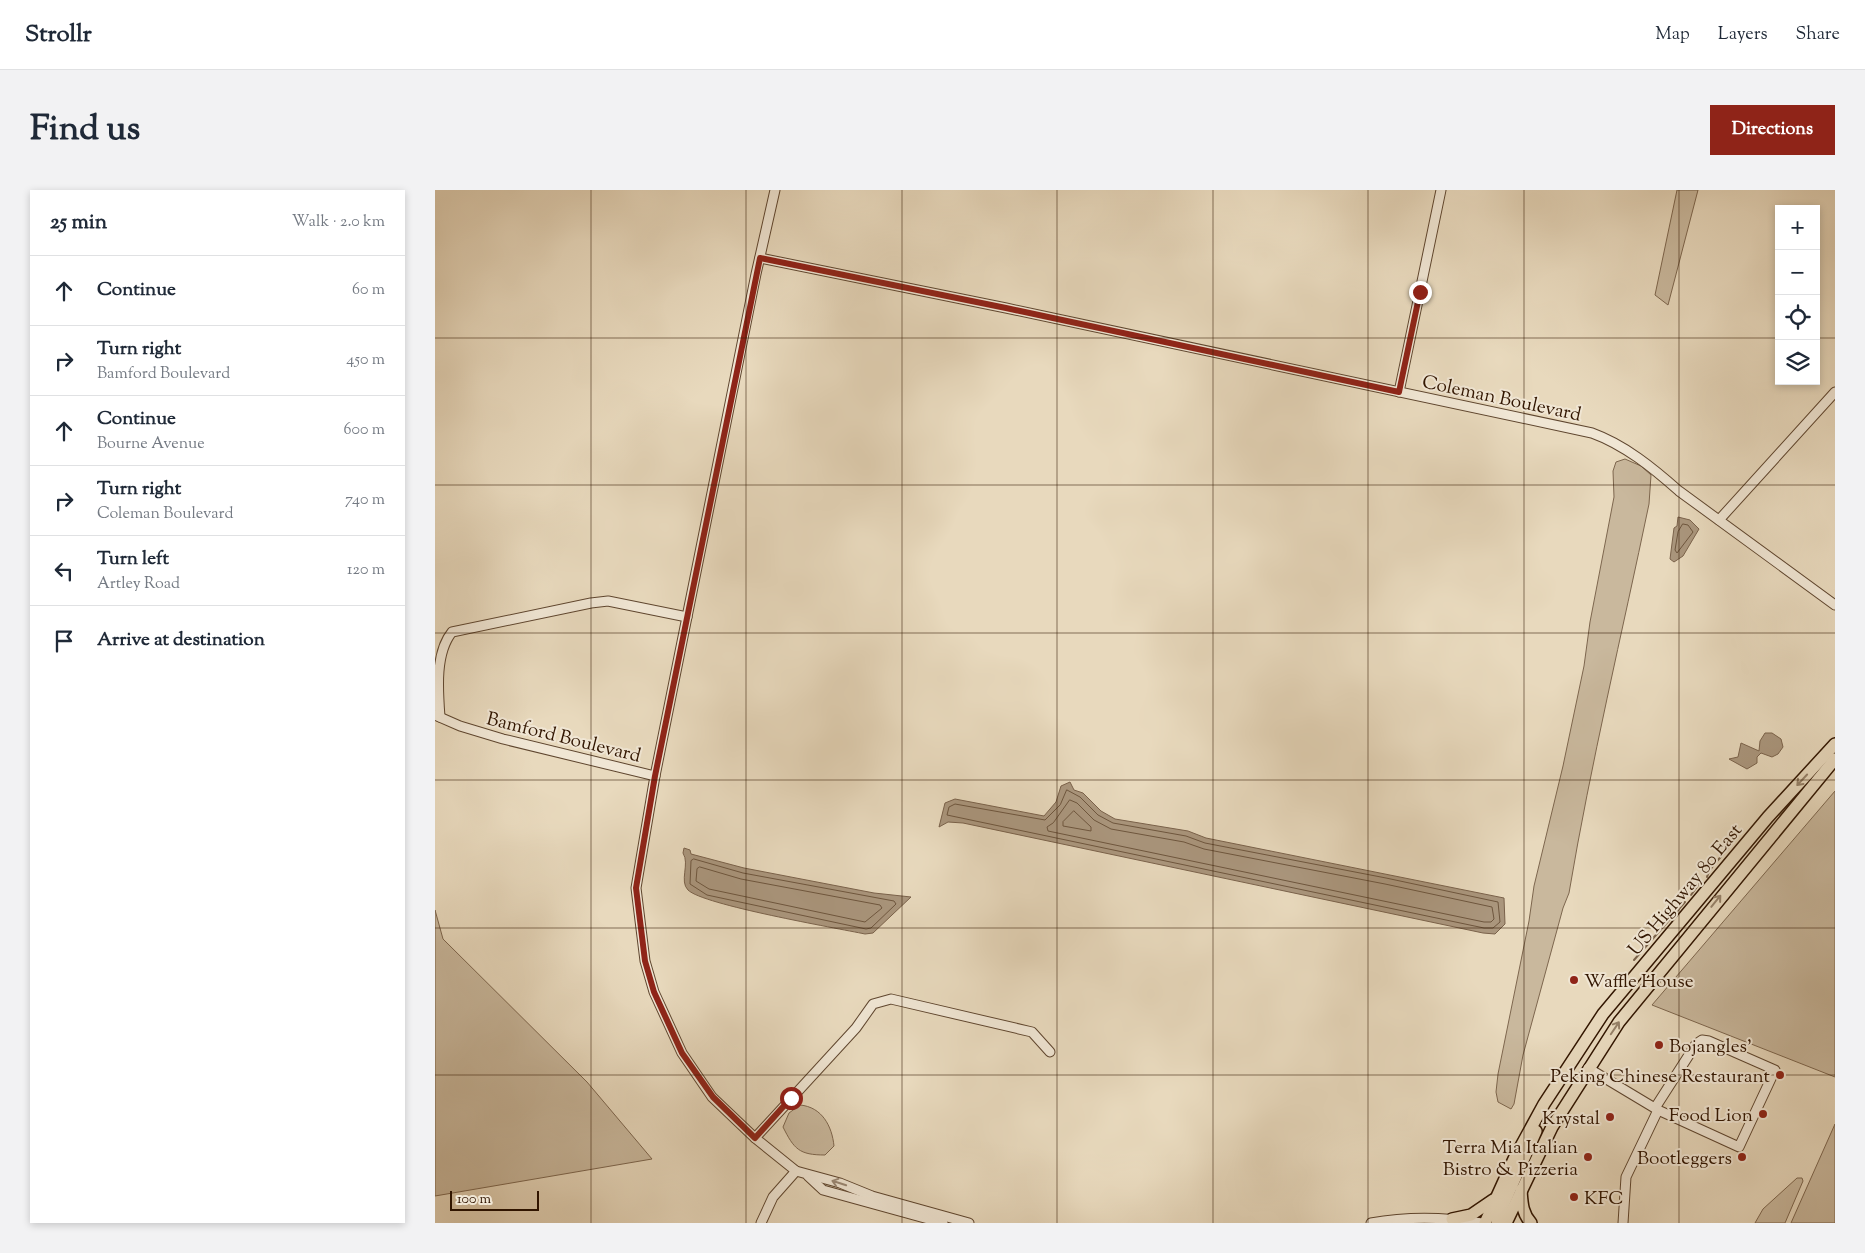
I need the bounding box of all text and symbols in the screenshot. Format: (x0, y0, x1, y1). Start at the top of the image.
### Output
text: Strollr (25, 18, 92, 52)
text: Map (1655, 22, 1690, 48)
text: Layers (1718, 22, 1768, 48)
text: Share (1796, 22, 1840, 48)
text: Find us (30, 105, 140, 156)
button: Directions (1710, 105, 1835, 155)
map controls (1775, 205, 1820, 385)
button: + (1775, 205, 1820, 250)
text: 25 min (50, 208, 107, 238)
text: Walk · 2.0 km (292, 211, 385, 234)
button: − (1775, 250, 1820, 295)
icon: ahead (50, 277, 78, 305)
text: Continue (97, 277, 176, 304)
text: 60 m (352, 279, 385, 302)
route end (1409, 281, 1432, 304)
button: locate (1775, 295, 1820, 340)
text: Turn right (97, 336, 181, 363)
button: layers (1775, 340, 1820, 385)
icon: right (50, 347, 78, 375)
text: 450 m (346, 349, 385, 372)
text: Bamford Boulevard (97, 363, 230, 386)
street label: Coleman Boulevard (1419, 369, 1584, 430)
text: Continue (97, 406, 176, 433)
icon: ahead (50, 417, 78, 445)
text: 600 m (343, 419, 385, 442)
text: Bourne Avenue (97, 433, 205, 456)
text: Turn right (97, 476, 181, 503)
icon: right (50, 487, 78, 515)
text: 740 m (345, 489, 385, 512)
text: Coleman Boulevard (97, 503, 233, 526)
text: Turn left (97, 546, 169, 573)
icon: left (50, 557, 78, 585)
text: 120 m (347, 559, 385, 582)
text: Artley Road (97, 573, 180, 596)
icon: arrive (50, 627, 78, 655)
text: Arrive at destination (97, 627, 265, 654)
street label: Bamford Boulevard (483, 706, 644, 771)
one-way arrow (1796, 773, 1808, 786)
street label: US Highway 80 East (1622, 818, 1750, 963)
one-way arrow (1711, 895, 1722, 908)
place label: Waffle House (1584, 969, 1694, 996)
marker: Waffle House (1568, 974, 1580, 986)
one-way arrow (1610, 1021, 1620, 1035)
place label: Bojangles' (1669, 1034, 1752, 1061)
marker: Bojangles' (1653, 1039, 1665, 1051)
place label: Peking Chinese Restaurant (1550, 1064, 1770, 1091)
marker: Peking Chinese Restaurant (1774, 1069, 1786, 1081)
route start (780, 1087, 803, 1110)
place label: Food Lion (1669, 1103, 1753, 1130)
place label: Krystal (1542, 1106, 1600, 1133)
marker: Food Lion (1757, 1108, 1769, 1120)
marker: Krystal (1604, 1111, 1616, 1123)
place label: Terra Mia Italian Bistro & Pizzeria (1443, 1135, 1578, 1184)
place label: Bootleggers (1637, 1146, 1732, 1173)
marker: Terra Mia Italian Bistro & Pizzeria (1582, 1151, 1594, 1163)
marker: Bootleggers (1736, 1151, 1748, 1163)
one-way arrow (831, 1178, 847, 1187)
place label: KFC (1584, 1186, 1624, 1213)
scale bar (450, 1188, 539, 1211)
text: 100 m (457, 1190, 491, 1210)
marker: KFC (1568, 1191, 1580, 1203)

